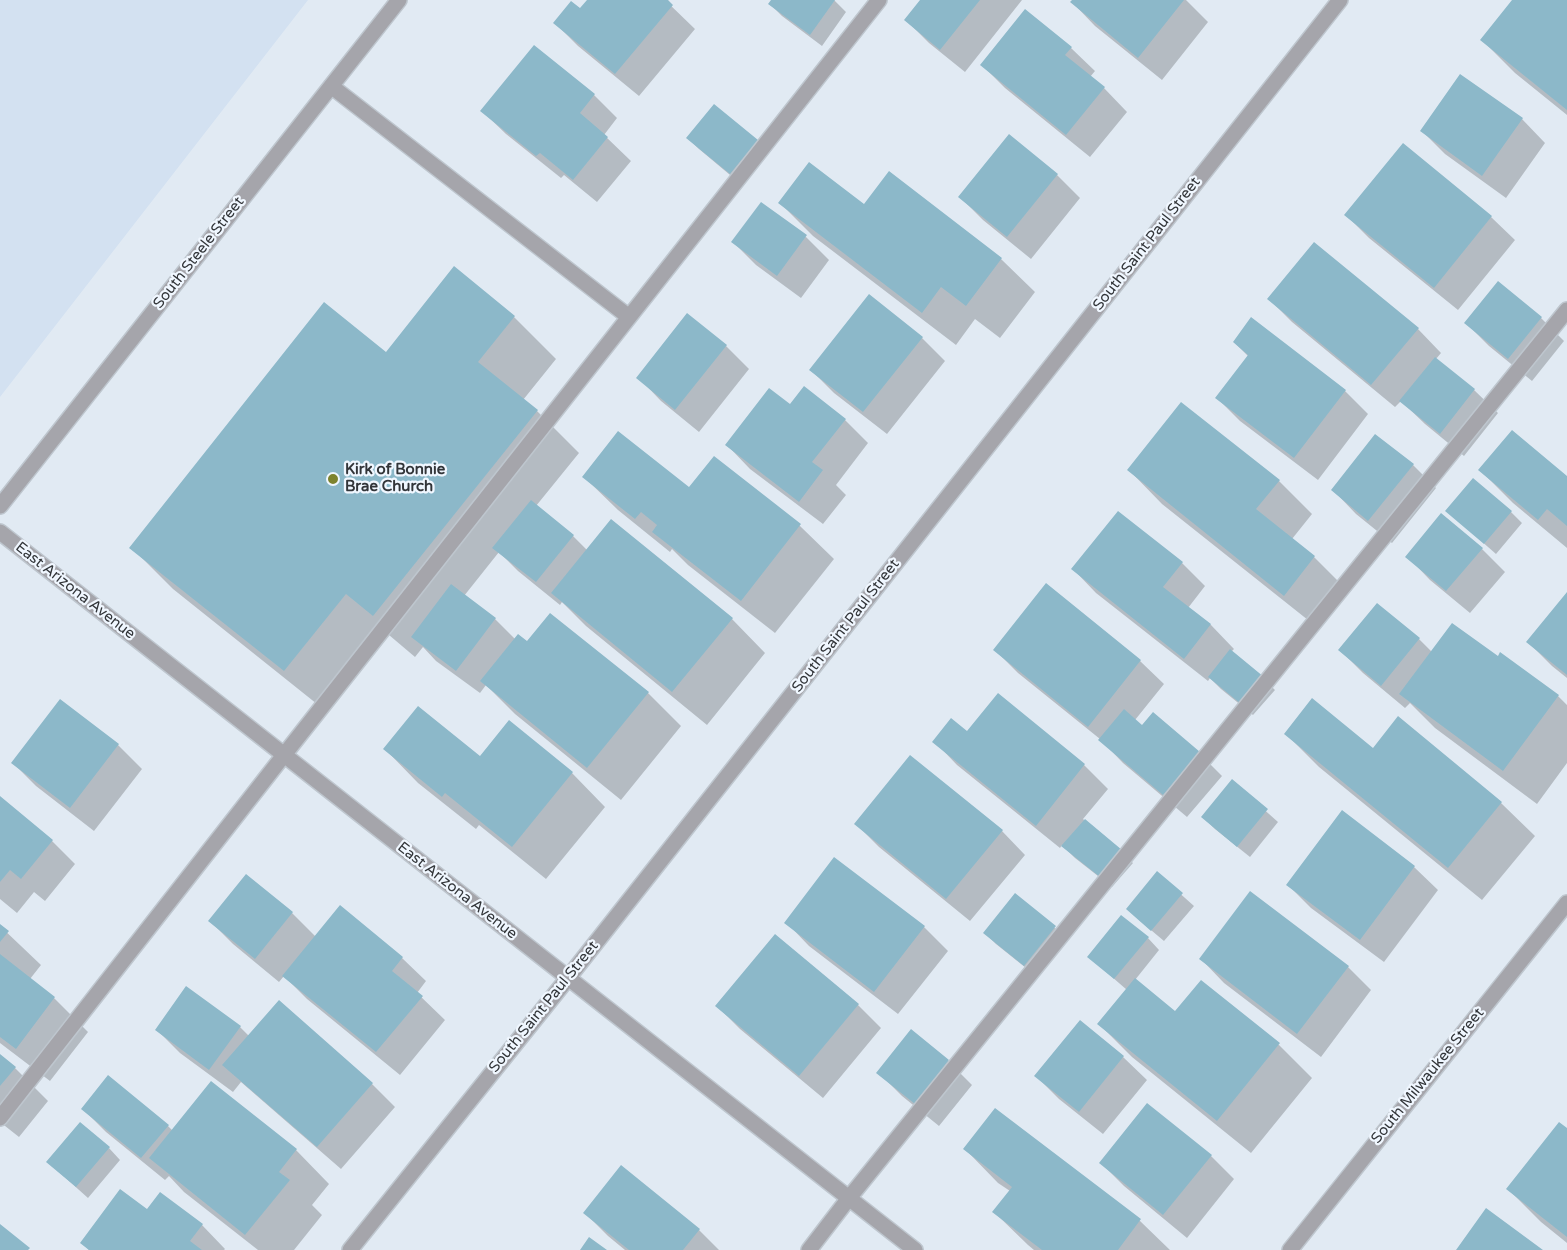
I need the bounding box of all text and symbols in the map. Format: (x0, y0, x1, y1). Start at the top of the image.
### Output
street label: South Saint Paul Street (1089, 174, 1205, 314)
street label: South Steele Street (150, 194, 248, 312)
place label: Kirk of Bonnie Brae Church (345, 461, 445, 496)
marker: Kirk of Bonnie Brae Church (326, 472, 340, 486)
street label: East Arizona Avenue (12, 539, 138, 643)
street label: South Saint Paul Street (788, 556, 904, 696)
street label: East Arizona Avenue (394, 839, 520, 943)
street label: South Saint Paul Street (485, 938, 603, 1076)
street label: South Milwaukee Street (1368, 1005, 1488, 1147)

